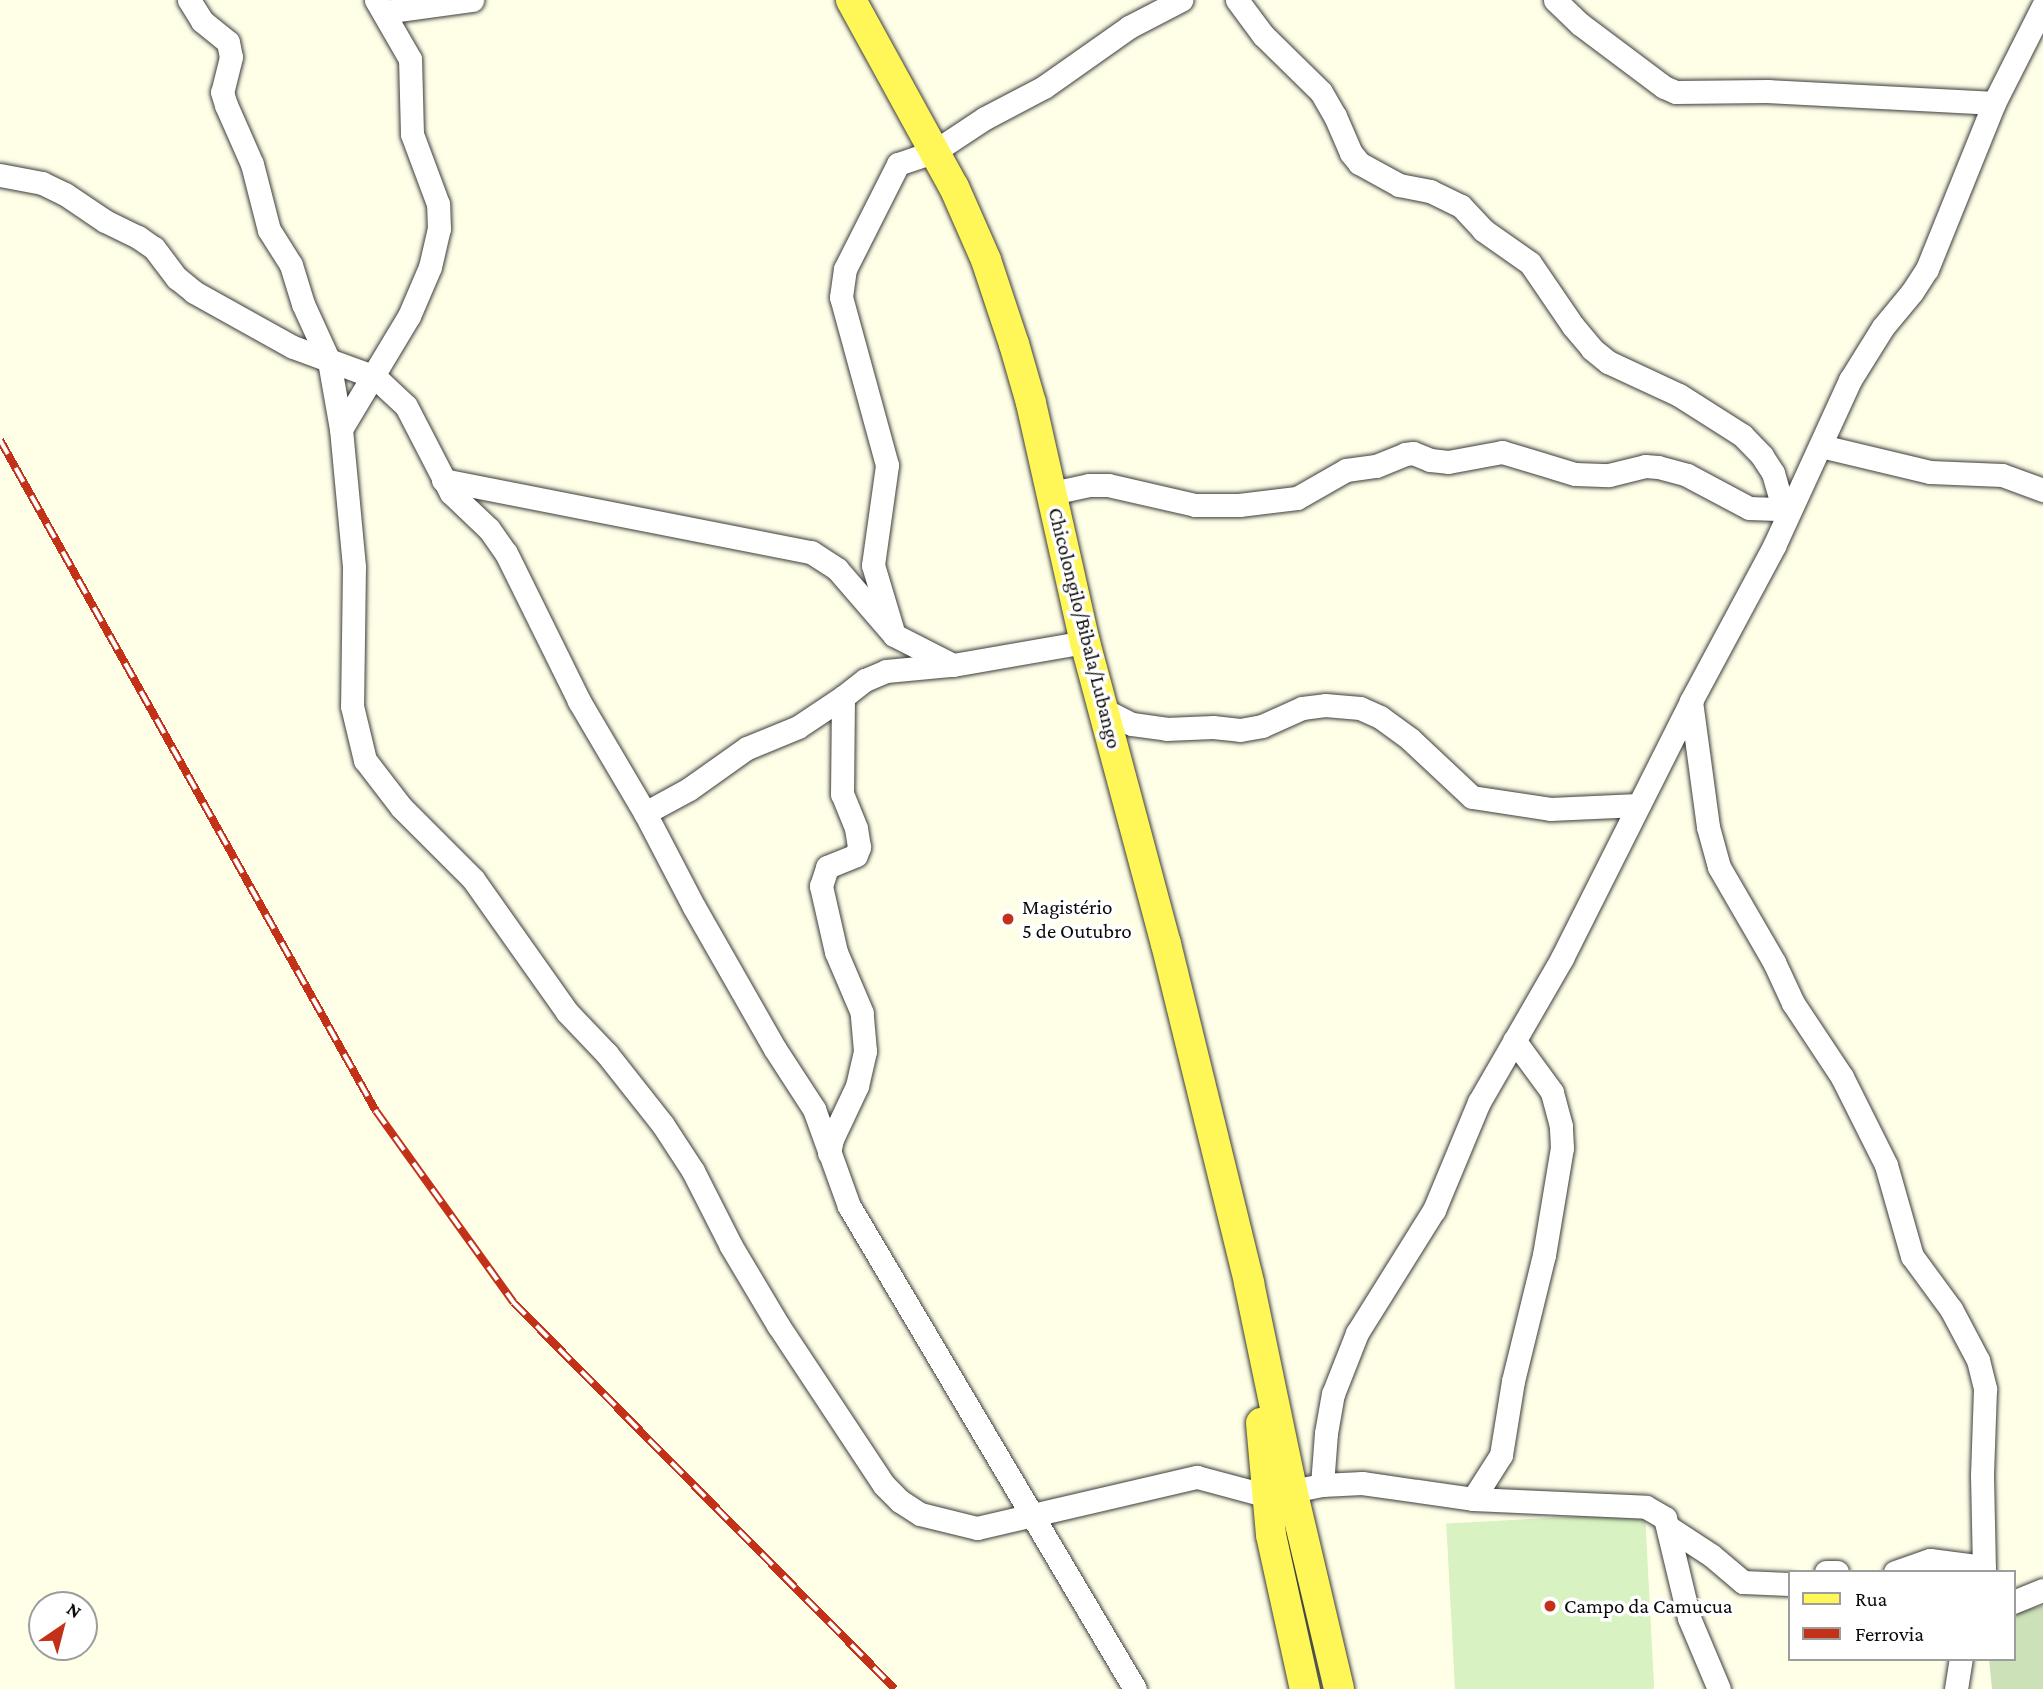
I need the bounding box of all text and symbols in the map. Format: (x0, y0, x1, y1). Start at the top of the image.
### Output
street label: Chicolongilo/Bibala/Lubango (1043, 505, 1127, 751)
place label: Magistério 5 de Outubro (1022, 894, 1132, 944)
marker: Magistério 5 de Outubro (1000, 911, 1016, 927)
legend (1787, 1570, 2015, 1661)
text: Rua (1855, 1587, 1887, 1611)
north arrow (28, 1591, 98, 1661)
place label: Campo da Camucua (1564, 1593, 1733, 1619)
text: N (63, 1598, 86, 1622)
marker: Campo da Camucua (1542, 1598, 1558, 1614)
text: Ferrovia (1855, 1622, 1924, 1646)

